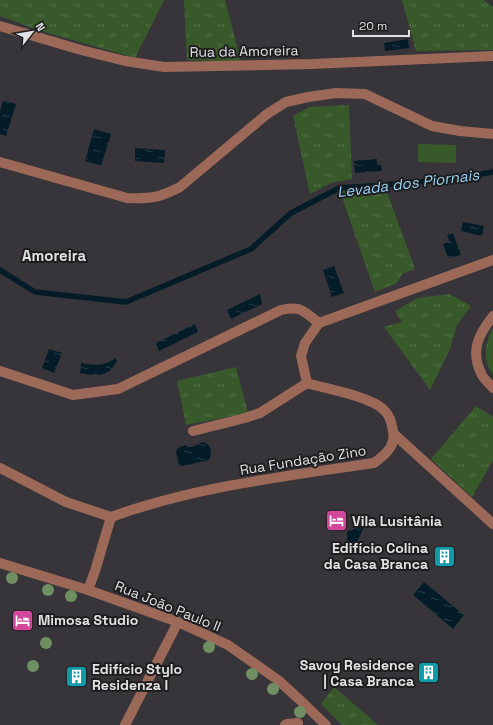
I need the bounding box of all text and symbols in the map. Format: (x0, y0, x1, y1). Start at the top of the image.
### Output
north arrow (12, 12, 52, 52)
scale bar (353, 12, 409, 38)
text: 20 m (359, 18, 387, 34)
text: N (33, 20, 48, 34)
street label: Rua da Amoreira (189, 41, 299, 61)
water label: Levada dos Piornais (336, 165, 481, 201)
district label: Amoreira (22, 246, 86, 265)
street label: Rua Fundação Zino (238, 441, 368, 479)
hotel icon: Vila Lusitânia (324, 508, 350, 534)
place label: Vila Lusitânia (352, 512, 442, 530)
place label: Edifício Colina da Casa Branca (324, 539, 428, 573)
building icon: Edifício Colina da Casa Branca (431, 543, 457, 569)
street label: Rua João Paulo II (112, 576, 224, 636)
hotel icon: Mimosa Studio (10, 607, 36, 633)
place label: Mimosa Studio (38, 611, 138, 629)
place label: Savoy Residence | Casa Branca (300, 656, 414, 690)
place label: Edifício Stylo Residenza I (92, 660, 182, 694)
building icon: Savoy Residence | Casa Branca (416, 660, 442, 686)
building icon: Edifício Stylo Residenza I (63, 664, 89, 690)

